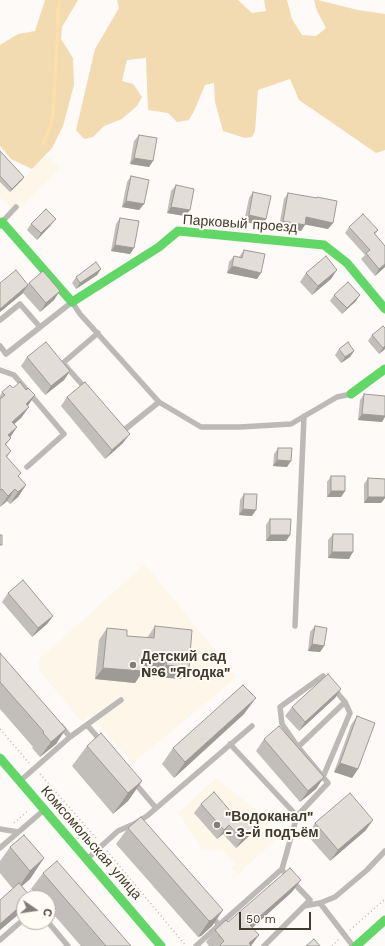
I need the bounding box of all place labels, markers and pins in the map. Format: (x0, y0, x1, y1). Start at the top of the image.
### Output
place label: Детский сад №6 "Ягодка" (141, 649, 230, 682)
marker: Детский сад №6 "Ягодка" (128, 660, 138, 670)
place label: "Водоканал" - 3-й подъём (225, 809, 319, 842)
marker: "Водоканал" - 3-й подъём (212, 820, 222, 830)

